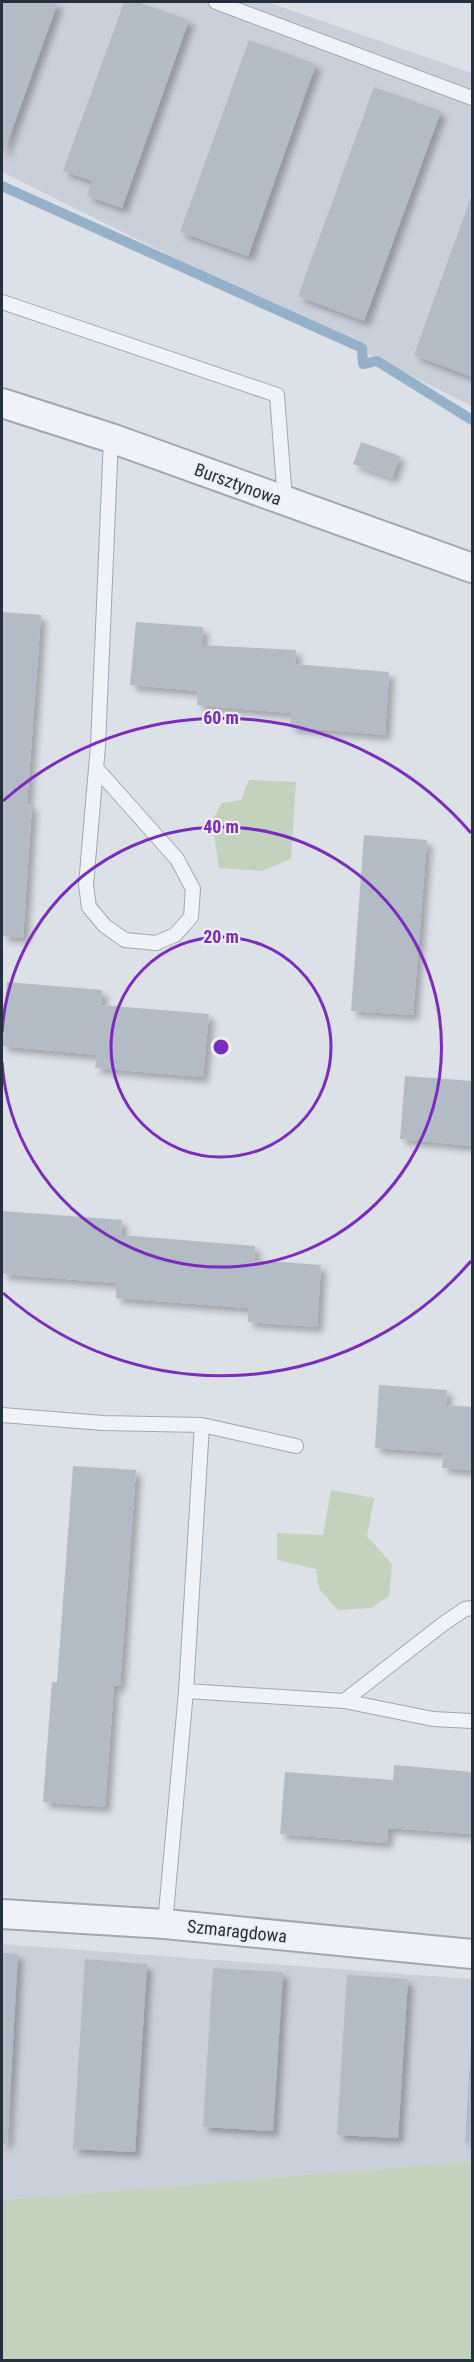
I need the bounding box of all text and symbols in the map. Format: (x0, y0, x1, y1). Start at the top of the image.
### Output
street label: Bursztynowa (192, 459, 284, 509)
text: 60 m (203, 707, 239, 728)
text: 40 m (203, 816, 239, 837)
text: 20 m (203, 926, 239, 947)
centre of rings (211, 1037, 231, 1057)
street label: Szmaragdowa (186, 1915, 288, 1947)

